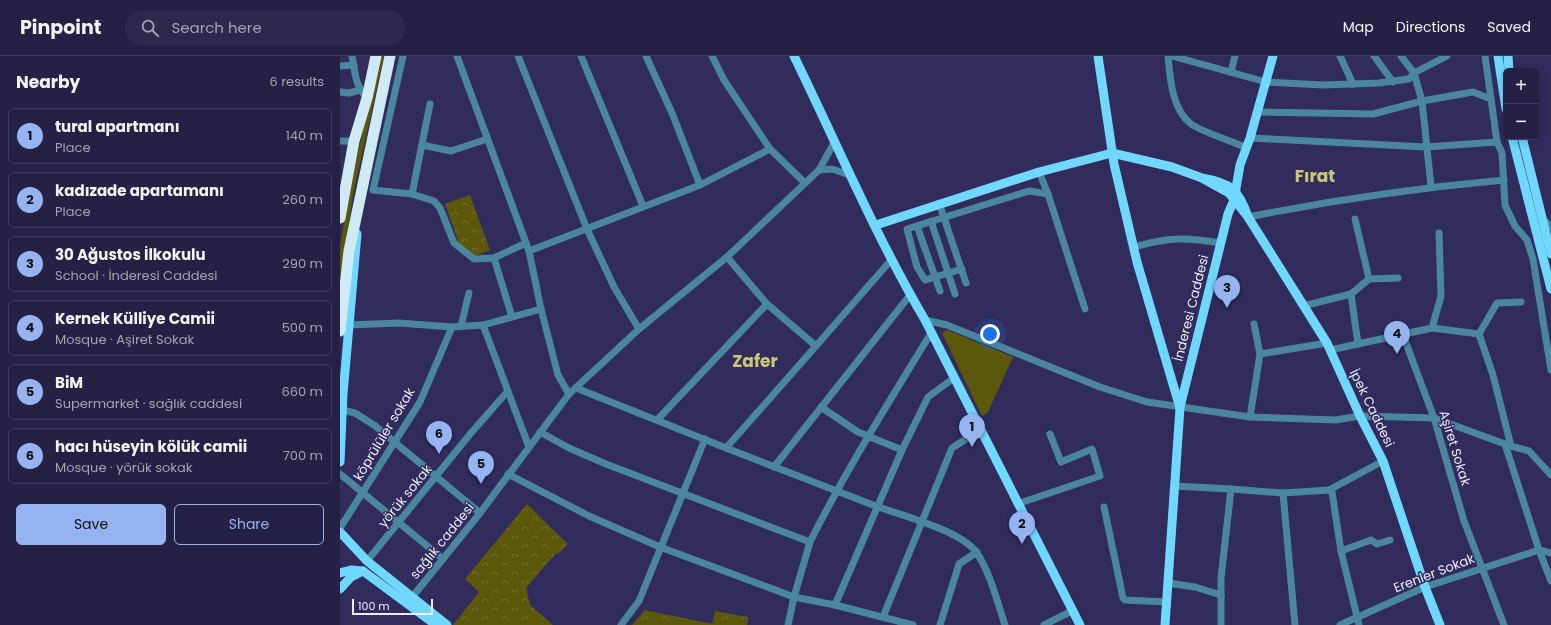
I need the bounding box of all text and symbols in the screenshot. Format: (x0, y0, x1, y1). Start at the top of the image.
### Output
search box (125, 10, 405, 46)
text: Pinpoint (20, 14, 101, 41)
icon: search (139, 17, 161, 39)
text: Search here (171, 17, 262, 38)
text: Map (1343, 17, 1374, 37)
text: Directions (1396, 17, 1465, 37)
text: Saved (1487, 17, 1531, 37)
map controls (1503, 68, 1539, 140)
button: + (1503, 68, 1539, 104)
text: Nearby (16, 70, 80, 94)
text: 6 results (270, 72, 324, 91)
button: − (1503, 104, 1539, 140)
text: tural apartmanı (55, 116, 179, 137)
text: 1 (28, 126, 32, 145)
text: 140 m (286, 126, 323, 145)
text: Place (55, 138, 90, 157)
district label: Fırat (1295, 164, 1335, 188)
text: kadızade apartamanı (55, 180, 224, 201)
text: 2 (26, 190, 34, 209)
text: 260 m (282, 190, 323, 209)
text: Place (55, 202, 90, 221)
text: 30 Ağustos İlkokulu (55, 244, 206, 265)
street label: İnderesi Caddesi (1169, 253, 1213, 363)
text: 3 (26, 254, 34, 273)
text: 290 m (282, 254, 323, 273)
text: School · İnderesi Caddesi (55, 266, 218, 285)
pin: 3 (1214, 275, 1240, 308)
text: Kernek Külliye Camii (55, 308, 215, 329)
text: 4 (26, 318, 34, 337)
text: 500 m (282, 318, 323, 337)
pin: 4 (1384, 321, 1410, 354)
your location (980, 324, 1000, 344)
text: Mosque · Aşiret Sokak (55, 330, 194, 349)
district label: Zafer (732, 349, 778, 373)
street label: İpek Caddesi (1345, 366, 1399, 450)
text: BiM (55, 372, 83, 393)
text: 5 (26, 382, 34, 401)
text: 660 m (281, 382, 323, 401)
street label: köprülüler sokak (349, 384, 419, 484)
text: Supermarket · sağlık caddesi (55, 394, 242, 413)
street label: Aşiret Sokak (1435, 408, 1476, 488)
pin: 1 (959, 414, 985, 447)
pin: 6 (426, 421, 452, 454)
text: hacı hüseyin kölük camii (55, 436, 247, 457)
text: 6 (26, 446, 34, 465)
text: 700 m (283, 446, 323, 465)
pin: 5 (468, 451, 494, 484)
text: Mosque · yörük sokak (55, 458, 192, 477)
street label: yörük sokak (374, 460, 437, 532)
street label: sağlık caddesi (405, 499, 479, 583)
button: Save (16, 504, 166, 545)
button: Share (174, 504, 324, 545)
pin: 2 (1009, 511, 1035, 544)
street label: Erenler Sokak (1391, 549, 1478, 597)
scale bar (352, 597, 433, 616)
text: 100 m (358, 598, 390, 614)

